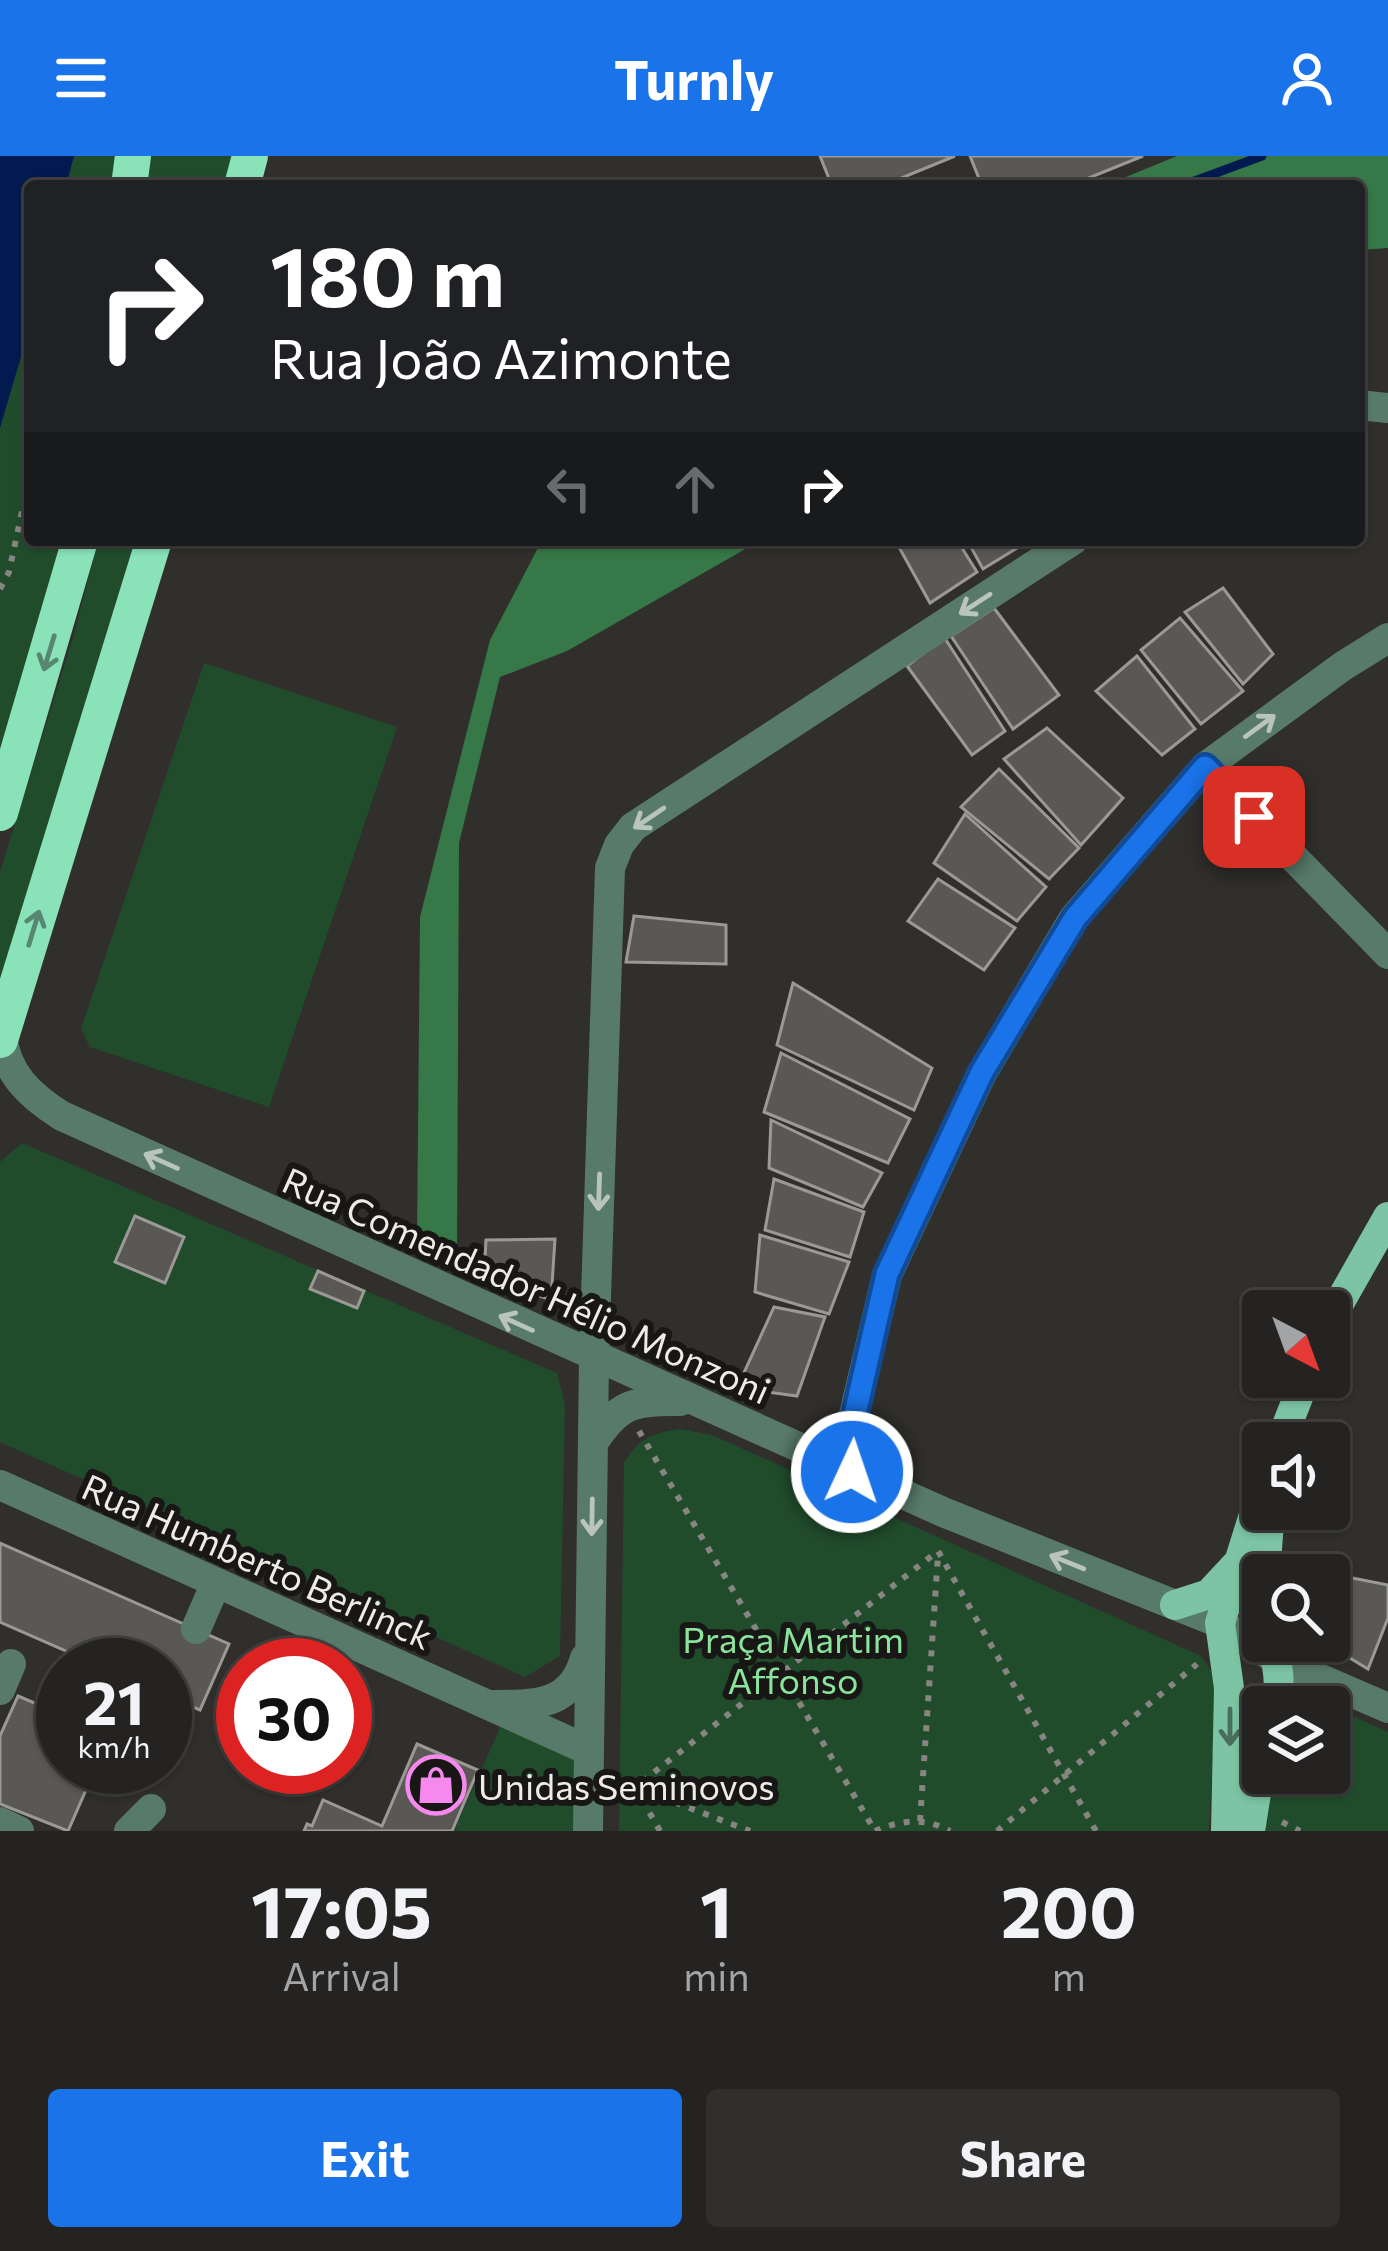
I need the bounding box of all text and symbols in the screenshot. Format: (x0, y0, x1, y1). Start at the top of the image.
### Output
icon: menu (48, 45, 114, 111)
text: Turnly (614, 45, 774, 111)
icon: person (1274, 45, 1340, 111)
text: 180 m (270, 222, 505, 324)
icon: right (72, 228, 228, 384)
text: Rua João Azimonte (270, 324, 732, 390)
icon: left (536, 456, 602, 522)
icon: ahead (662, 456, 728, 522)
icon: right (788, 456, 854, 522)
one-way arrow (959, 592, 993, 617)
one-way arrow (37, 633, 59, 671)
one-way arrow (1243, 714, 1276, 740)
pin (1203, 766, 1305, 868)
icon: arrive (1221, 784, 1287, 850)
one-way arrow (633, 805, 666, 830)
one-way arrow (25, 910, 47, 948)
one-way arrow (144, 1149, 180, 1171)
street label: Rua Comendador Hélio Monzoni (277, 1156, 777, 1412)
one-way arrow (588, 1172, 611, 1211)
north arrow (1242, 1290, 1350, 1398)
map controls (1242, 1290, 1350, 1794)
one-way arrow (499, 1311, 535, 1333)
position arrow (789, 1409, 915, 1535)
button: sound (1242, 1422, 1350, 1530)
street label: Rua Humberto Berlinck (76, 1463, 440, 1657)
one-way arrow (580, 1497, 603, 1536)
one-way arrow (1049, 1550, 1086, 1571)
button: search (1242, 1554, 1350, 1662)
park label: Praça Martim Affonso (682, 1616, 904, 1701)
speed limit sign: 30 (216, 1638, 372, 1794)
text: 21 (83, 1664, 145, 1737)
button: layers (1242, 1686, 1350, 1794)
one-way arrow (1218, 1707, 1241, 1746)
text: km/h (78, 1727, 150, 1764)
shop icon: Unidas Seminovos (405, 1754, 467, 1816)
place label: Unidas Seminovos (478, 1763, 775, 1807)
text: 17:05 (251, 1865, 432, 1953)
text: 1 (700, 1865, 733, 1953)
text: 200 (1001, 1865, 1137, 1953)
text: Arrival (283, 1951, 401, 1999)
text: min (683, 1951, 750, 1999)
text: m (1052, 1951, 1086, 1999)
button: Exit (48, 2089, 682, 2227)
button: Share (706, 2089, 1340, 2227)

